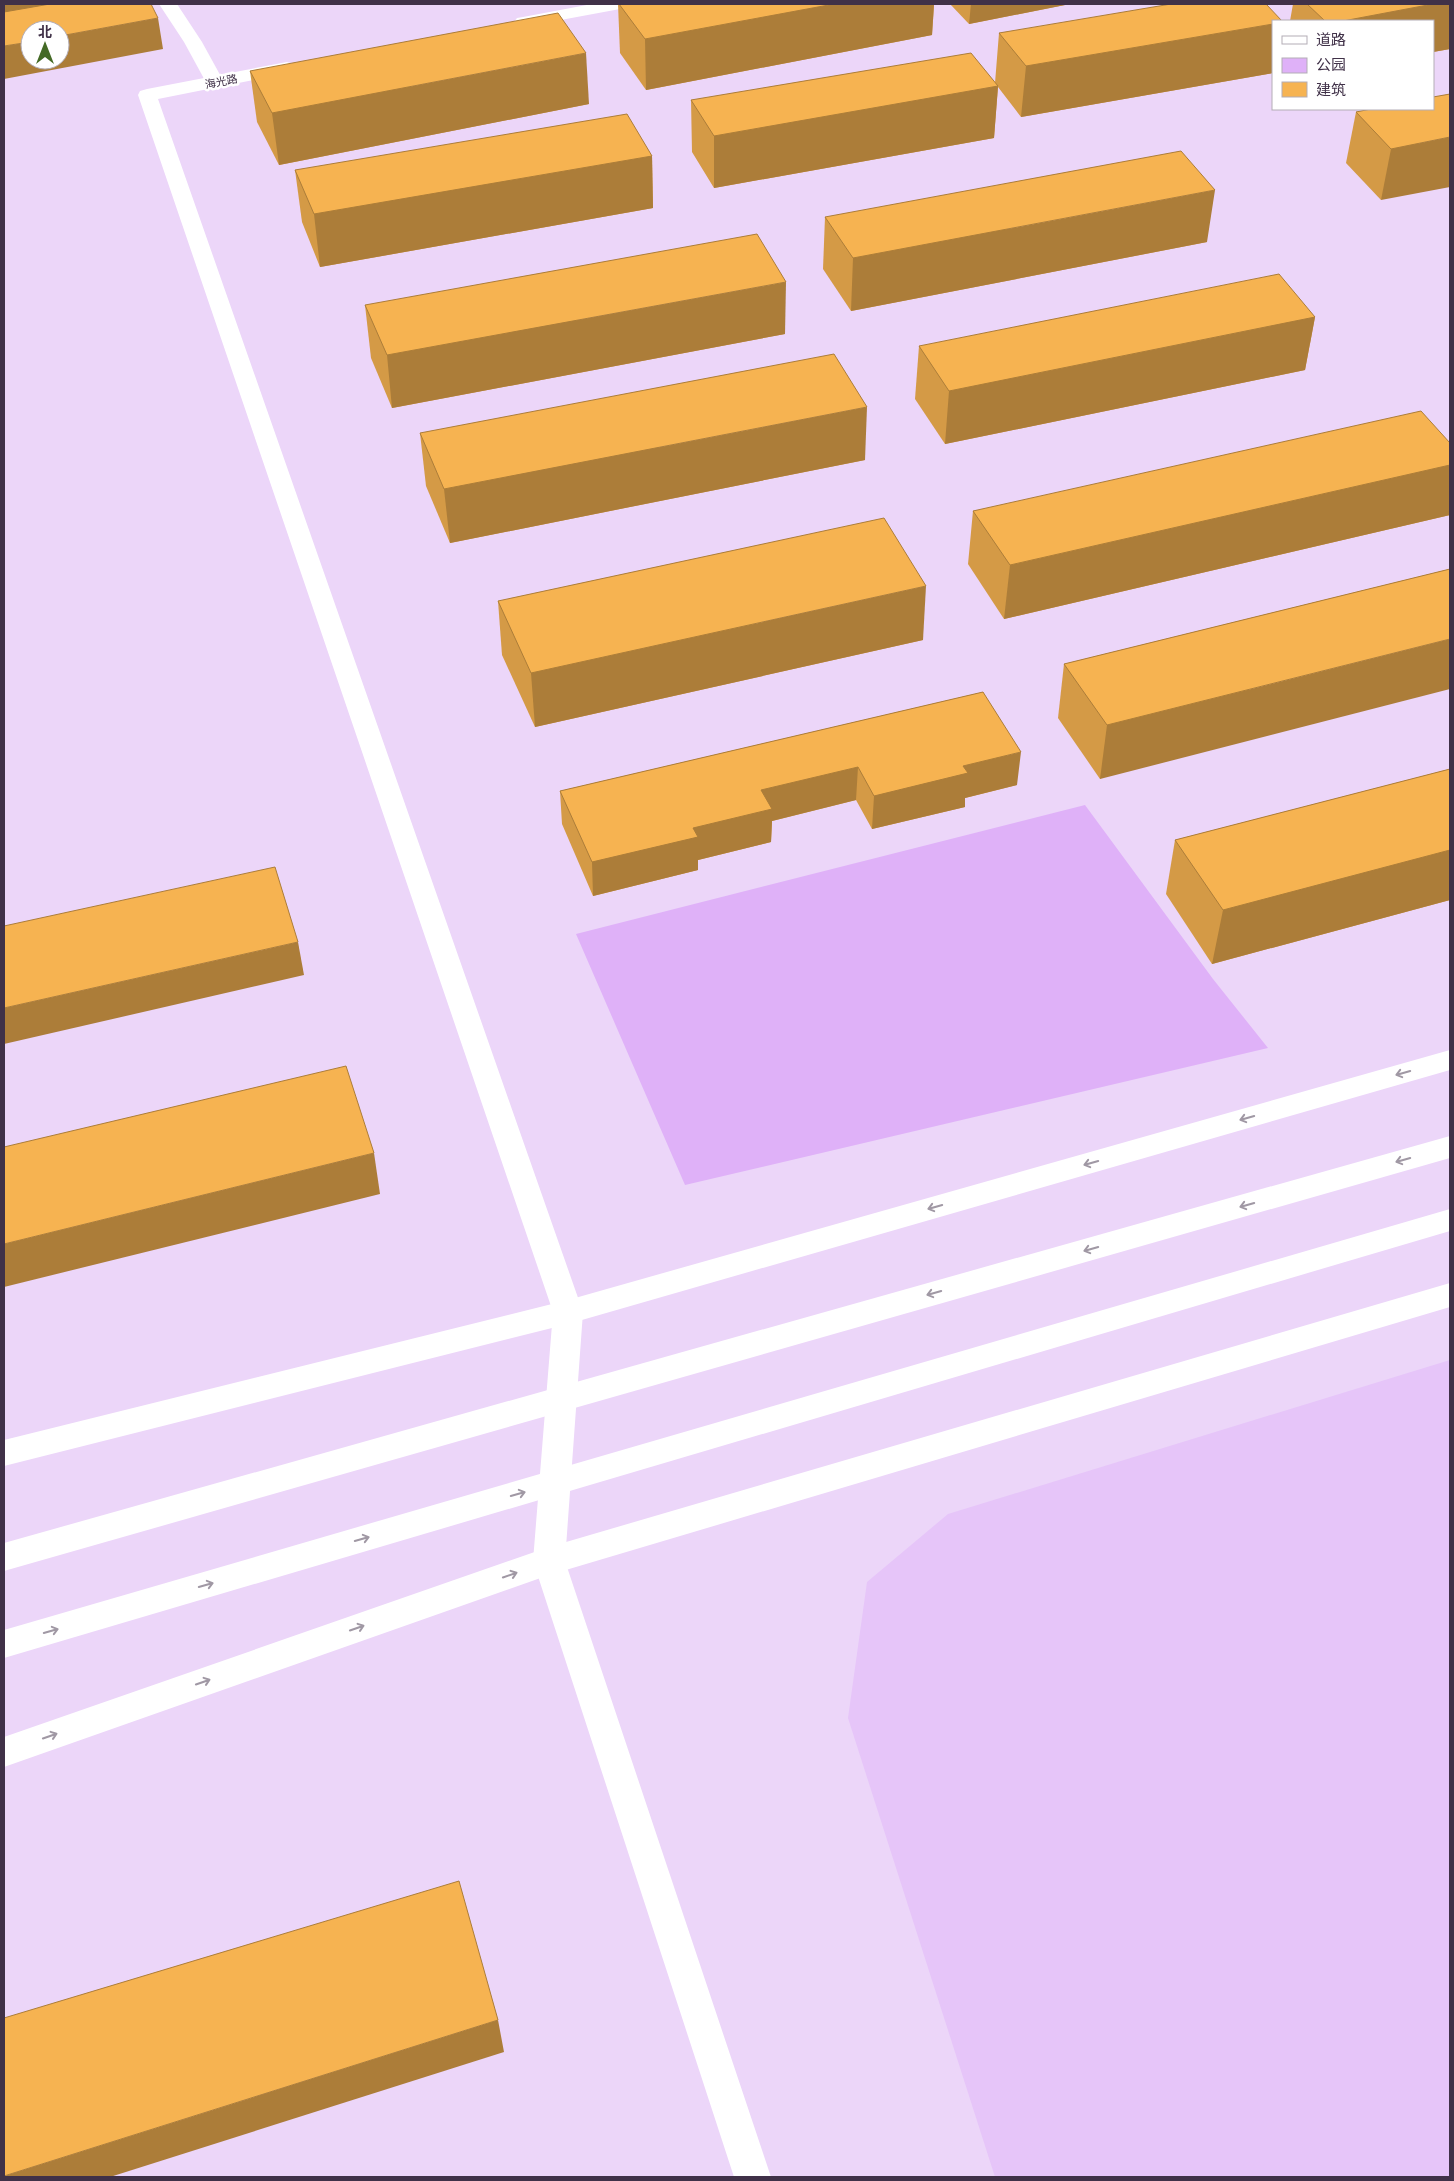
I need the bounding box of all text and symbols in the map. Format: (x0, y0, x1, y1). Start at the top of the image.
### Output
north arrow (20, 20, 70, 70)
legend (1272, 20, 1434, 110)
text: 北 (38, 22, 52, 41)
text: 道路 (1316, 29, 1346, 49)
text: 公园 (1316, 54, 1346, 74)
street label: 海光路 (203, 70, 239, 92)
text: 建筑 (1316, 79, 1346, 99)
one-way arrow (1396, 1069, 1412, 1079)
one-way arrow (1240, 1114, 1256, 1123)
one-way arrow (1396, 1156, 1412, 1166)
one-way arrow (1083, 1158, 1099, 1168)
one-way arrow (1239, 1200, 1255, 1210)
one-way arrow (927, 1203, 943, 1213)
one-way arrow (1083, 1245, 1099, 1254)
one-way arrow (927, 1289, 943, 1299)
one-way arrow (510, 1488, 526, 1498)
one-way arrow (354, 1534, 370, 1544)
one-way arrow (502, 1570, 517, 1579)
one-way arrow (198, 1580, 214, 1589)
one-way arrow (348, 1623, 364, 1633)
one-way arrow (42, 1625, 58, 1635)
one-way arrow (195, 1677, 210, 1686)
one-way arrow (42, 1730, 58, 1740)

